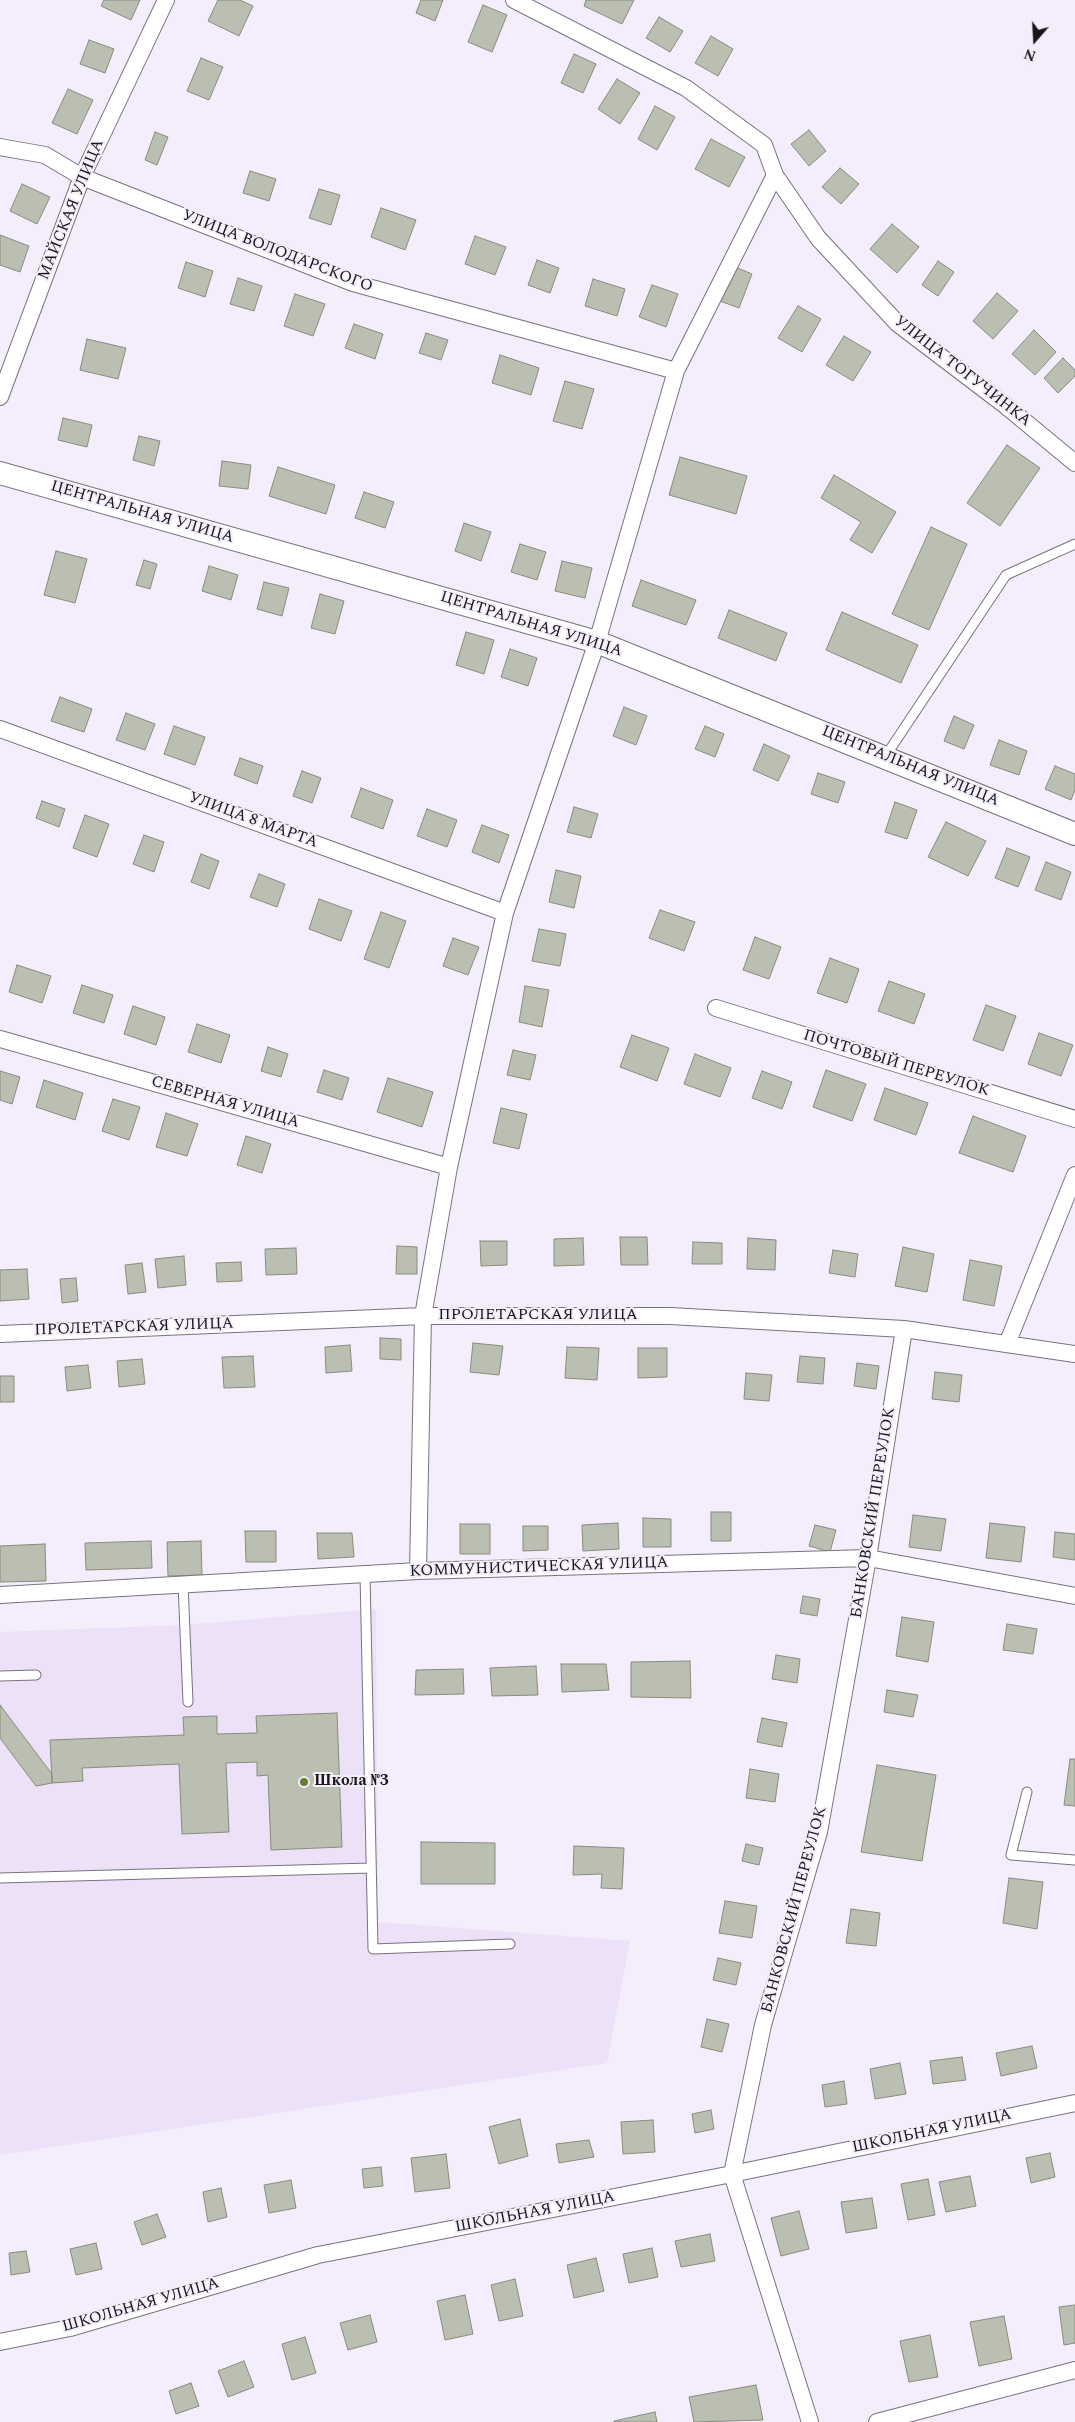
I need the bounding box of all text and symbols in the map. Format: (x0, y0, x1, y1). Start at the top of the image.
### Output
north arrow (1010, 15, 1060, 65)
text: N (1021, 43, 1039, 66)
street label: МАЙСКАЯ УЛИЦА (35, 137, 109, 283)
street label: УЛИЦА ВОЛОДАРСКОГО (179, 207, 375, 297)
street label: УЛИЦА ТОГУЧИНКА (890, 312, 1034, 432)
street label: ЦЕНТРАЛЬНАЯ УЛИЦА (48, 478, 236, 548)
street label: ЦЕНТРАЛЬНАЯ УЛИЦА (437, 588, 625, 662)
street label: ЦЕНТРАЛЬНАЯ УЛИЦА (818, 723, 1002, 811)
street label: УЛИЦА 8 МАРТА (186, 789, 320, 853)
street label: ПОЧТОВЫЙ ПЕРЕУЛОК (801, 1027, 991, 1101)
street label: СЕВЕРНАЯ УЛИЦА (149, 1073, 301, 1133)
street label: ПРОЛЕТАРСКАЯ УЛИЦА (438, 1306, 638, 1326)
street label: ПРОЛЕТАРСКАЯ УЛИЦА (34, 1315, 234, 1341)
street label: БАНКОВСКИЙ ПЕРЕУЛОК (848, 1406, 900, 1620)
street label: КОММУНИСТИЧЕСКАЯ УЛИЦА (409, 1554, 669, 1582)
place label: Школа №3 (314, 1772, 389, 1792)
marker: Школа №3 (298, 1776, 310, 1788)
street label: БАНКОВСКИЙ ПЕРЕУЛОК (758, 1804, 832, 2016)
street label: ШКОЛЬНАЯ УЛИЦА (851, 2106, 1013, 2158)
street label: ШКОЛЬНАЯ УЛИЦА (454, 2188, 616, 2238)
street label: ШКОЛЬНАЯ УЛИЦА (60, 2274, 222, 2338)

